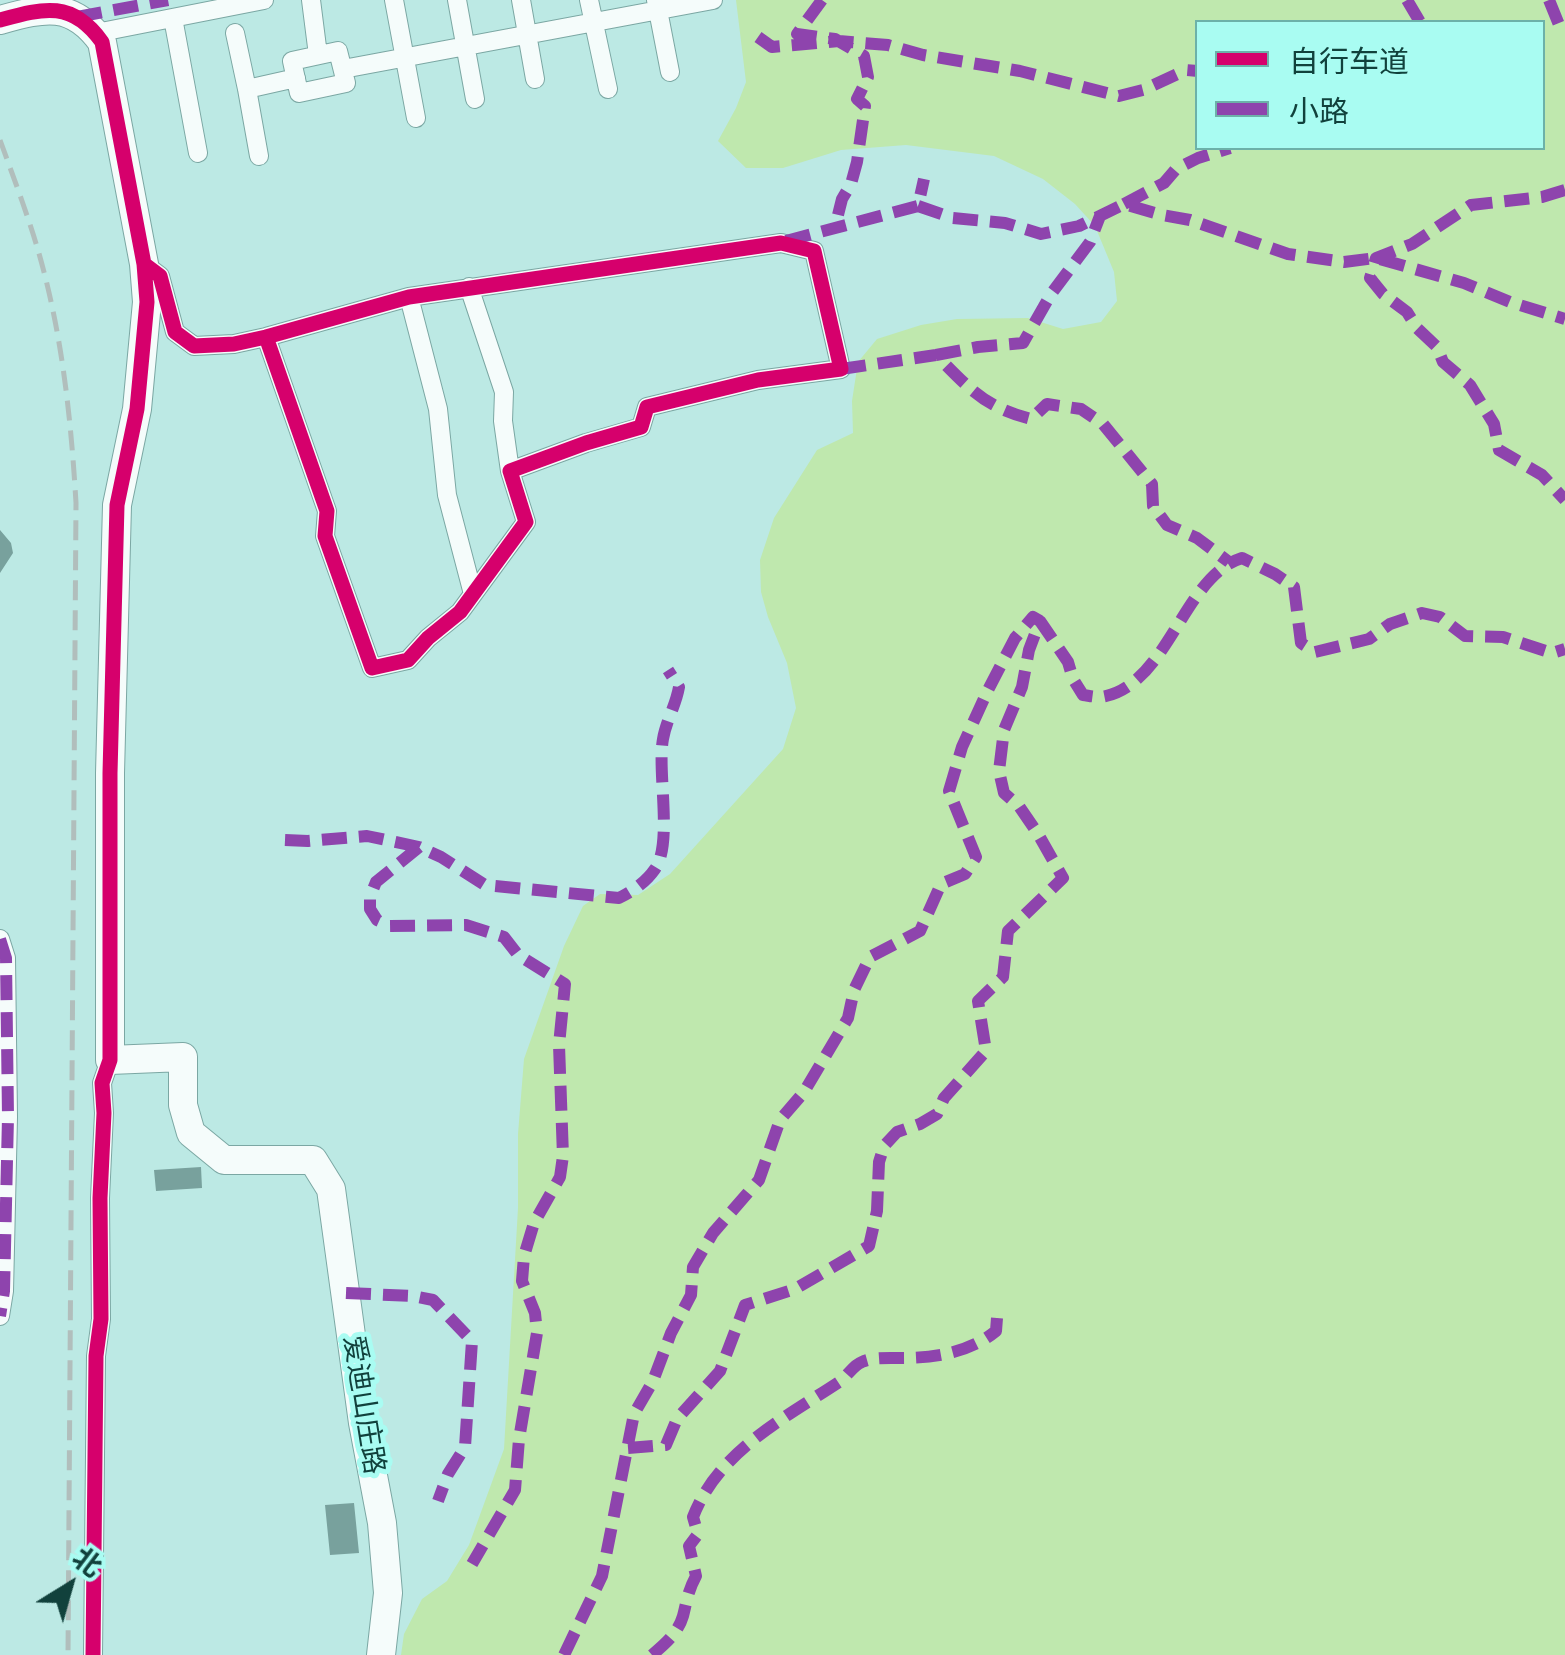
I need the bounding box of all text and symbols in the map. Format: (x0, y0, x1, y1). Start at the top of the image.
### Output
legend (1195, 20, 1545, 150)
text: 自行车道 (1289, 40, 1409, 81)
text: 小路 (1289, 90, 1349, 131)
street label: 爱迪山庄路 (335, 1333, 391, 1477)
north arrow (20, 1535, 120, 1635)
text: 北 (65, 1537, 111, 1585)

